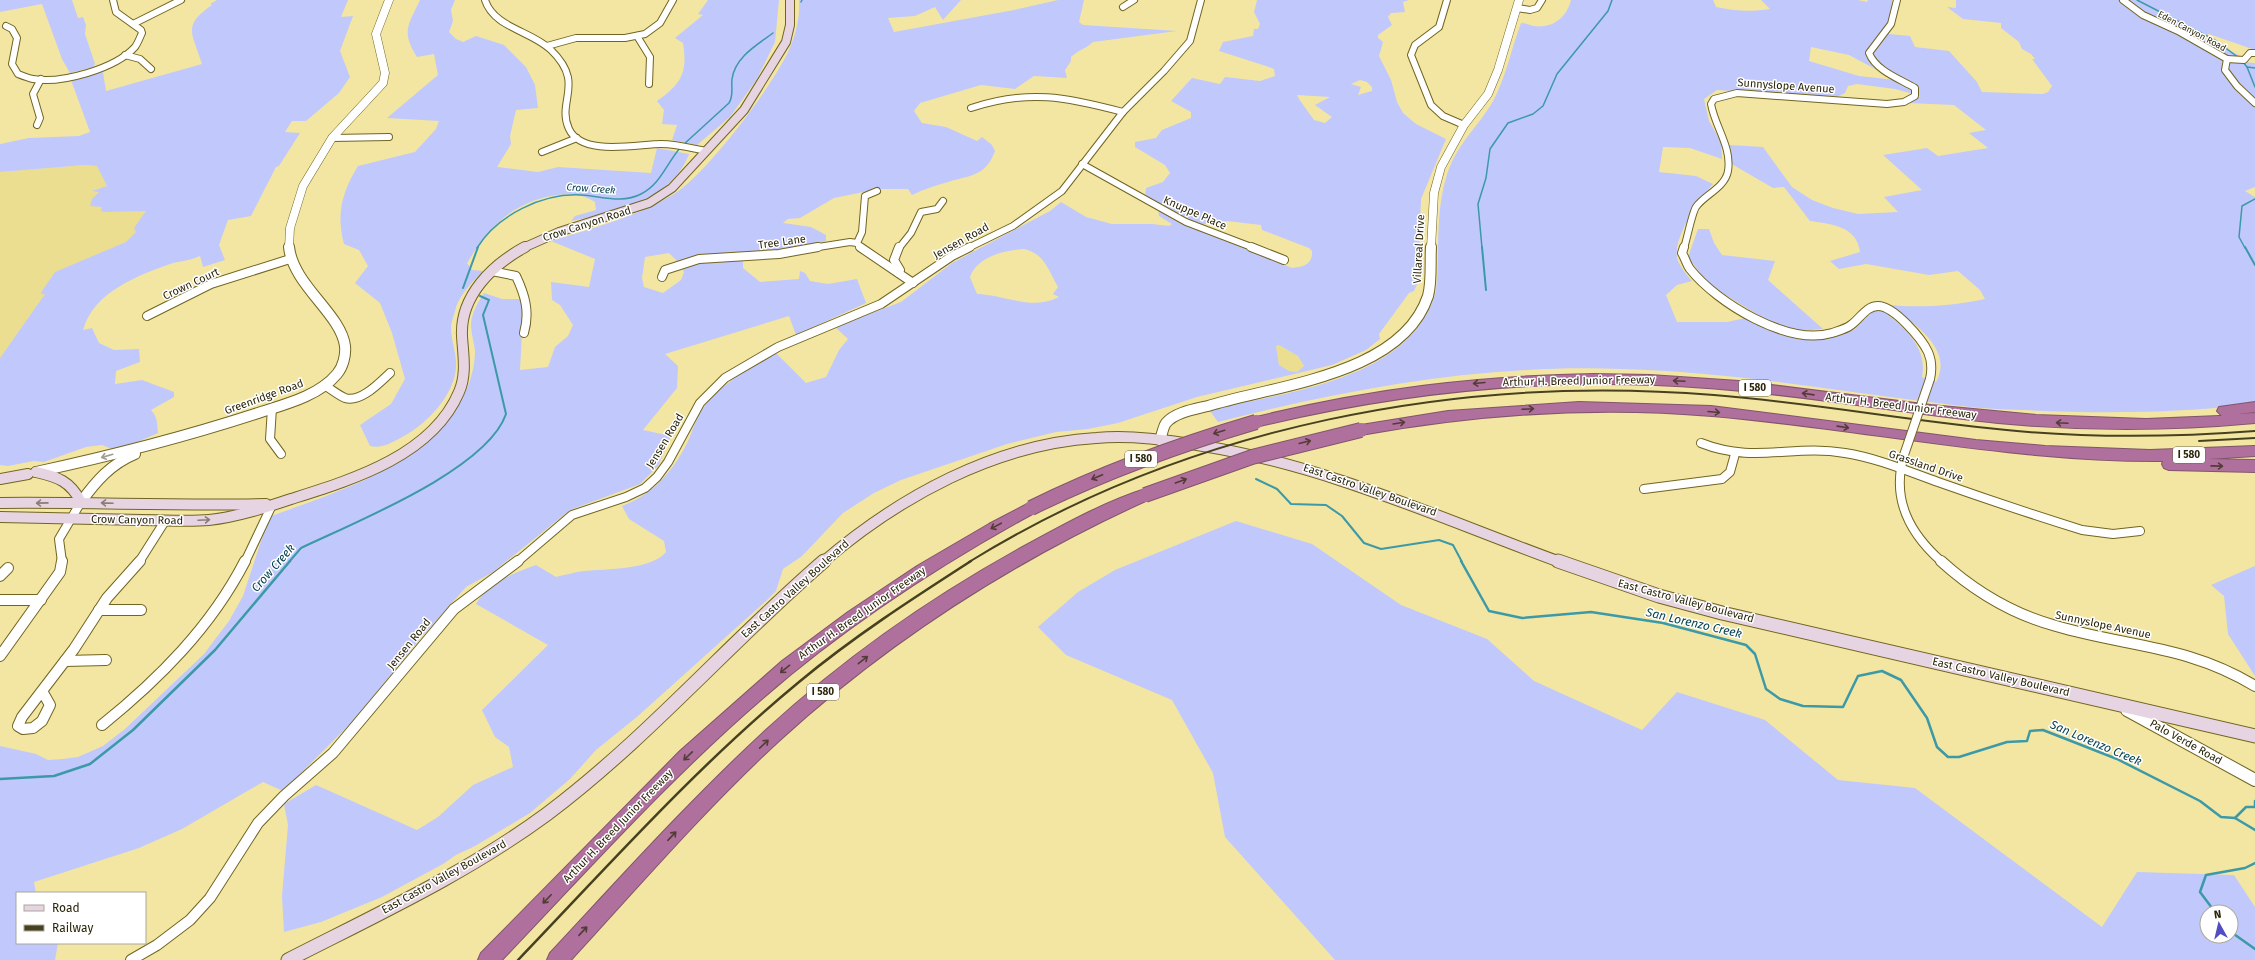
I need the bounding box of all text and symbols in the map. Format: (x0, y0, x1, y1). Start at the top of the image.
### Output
street label: Eden Canyon Road (2156, 9, 2228, 53)
street label: Sunnyslope Avenue (1737, 76, 1835, 96)
water label: Crow Creek (566, 181, 616, 197)
street label: Knuppe Place (1161, 193, 1229, 233)
street label: Crow Canyon Road (541, 204, 633, 244)
street label: Villareal Drive (1411, 214, 1427, 284)
street label: Jensen Road (931, 220, 991, 262)
street label: Tree Lane (757, 232, 807, 252)
street label: Crown Court (161, 265, 221, 303)
street label: Arthur H. Breed Junior Freeway (1503, 373, 1656, 389)
street label: Greenridge Road (223, 377, 305, 417)
one-way arrow (1673, 377, 1686, 385)
one-way arrow (1473, 379, 1486, 386)
road number: I 580 (1739, 380, 1771, 396)
one-way arrow (1802, 390, 1815, 398)
street label: Arthur H. Breed Junior Freeway (1825, 390, 1978, 422)
one-way arrow (1521, 405, 1534, 413)
one-way arrow (1707, 408, 1720, 415)
street label: Jensen Road (644, 411, 686, 471)
one-way arrow (1392, 419, 1405, 427)
one-way arrow (2056, 419, 2069, 426)
one-way arrow (1836, 423, 1849, 431)
one-way arrow (1212, 429, 1225, 436)
one-way arrow (1298, 438, 1311, 446)
street label: Grassland Drive (1887, 447, 1965, 485)
road number: I 580 (2173, 447, 2205, 463)
road number: I 580 (1125, 451, 1157, 467)
one-way arrow (101, 453, 114, 460)
street label: East Castro Valley Boulevard (1301, 461, 1439, 519)
one-way arrow (2210, 462, 2223, 470)
one-way arrow (1091, 474, 1103, 482)
one-way arrow (1174, 476, 1186, 484)
one-way arrow (36, 499, 49, 507)
one-way arrow (101, 500, 114, 507)
street label: Crow Canyon Road (91, 513, 183, 527)
one-way arrow (197, 517, 210, 524)
one-way arrow (991, 523, 1003, 531)
street label: East Castro Valley Boulevard (738, 537, 852, 641)
water label: Crow Creek (248, 541, 298, 595)
street label: Arthur H. Breed Junior Freeway (796, 564, 929, 662)
street label: East Castro Valley Boulevard (1616, 577, 1756, 625)
water label: San Lorenzo Creek (1644, 605, 1744, 641)
street label: Sunnyslope Avenue (2054, 609, 2152, 641)
street label: Jensen Road (385, 616, 433, 672)
street label: East Castro Valley Boulevard (1931, 655, 2071, 699)
one-way arrow (857, 656, 868, 664)
one-way arrow (779, 665, 790, 674)
road number: I 580 (807, 684, 839, 700)
water label: San Lorenzo Creek (2047, 717, 2144, 769)
street label: Palo Verde Road (2148, 717, 2224, 767)
one-way arrow (758, 740, 768, 749)
one-way arrow (683, 751, 693, 760)
street label: Arthur H. Breed Junior Freeway (560, 766, 676, 885)
one-way arrow (667, 832, 676, 842)
street label: East Castro Valley Boulevard (379, 837, 509, 917)
legend (16, 892, 146, 944)
one-way arrow (543, 894, 552, 904)
text: Road (52, 901, 80, 915)
north arrow (2199, 904, 2239, 944)
text: N (2213, 908, 2222, 922)
text: Railway (52, 921, 93, 935)
one-way arrow (579, 926, 588, 937)

